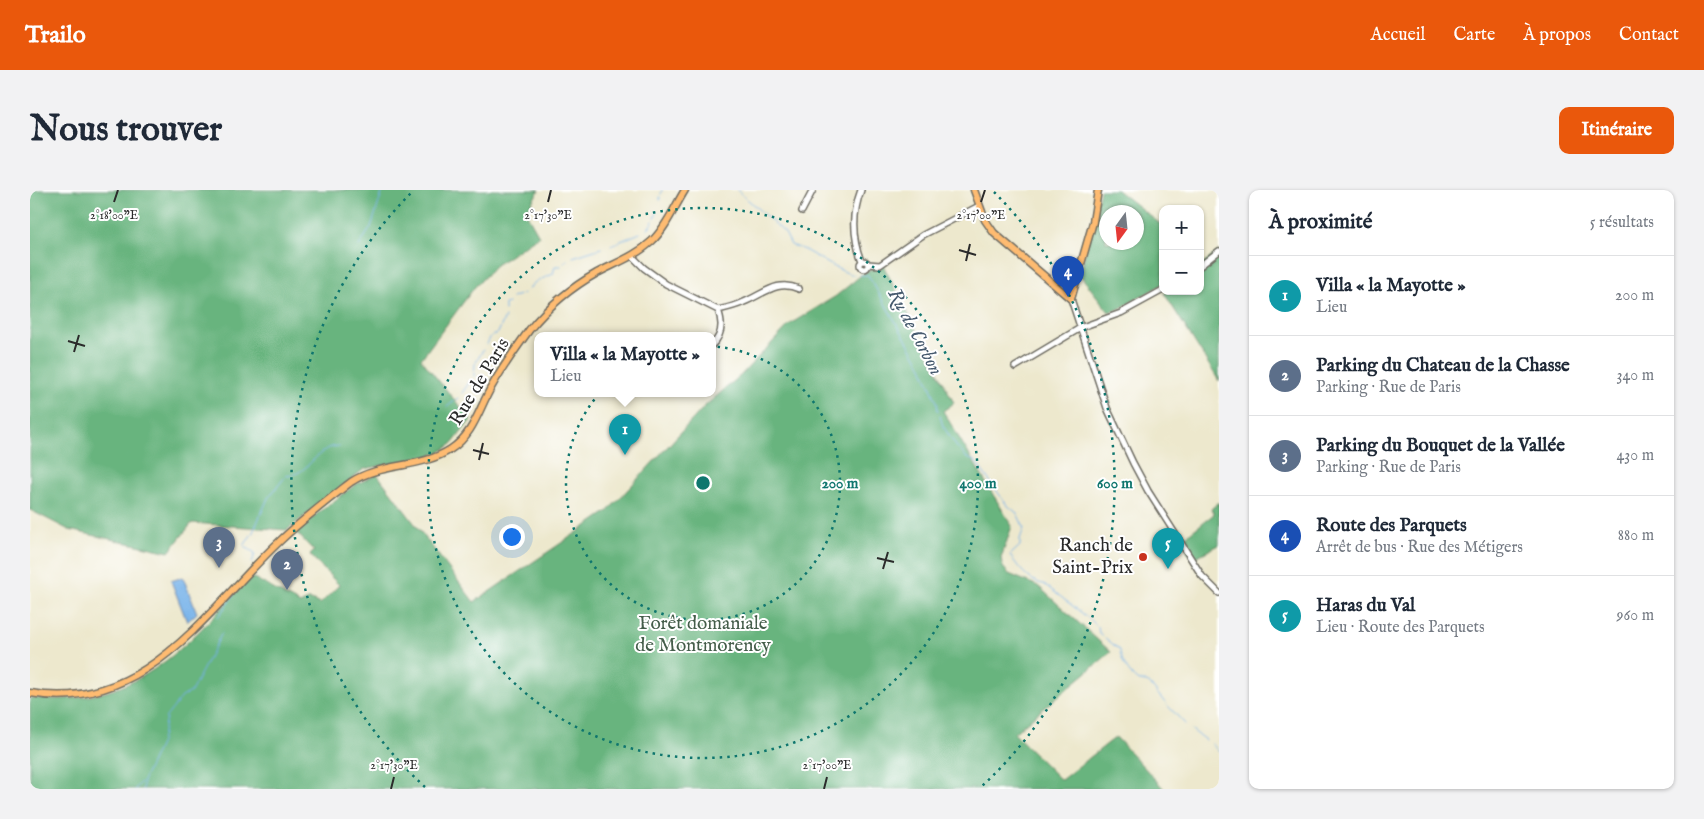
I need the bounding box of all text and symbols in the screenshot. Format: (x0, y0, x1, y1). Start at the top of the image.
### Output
text: Trailo (25, 20, 86, 51)
text: Accueil (1371, 24, 1426, 47)
text: Carte (1454, 24, 1495, 47)
text: À propos (1523, 24, 1591, 47)
text: Contact (1619, 24, 1679, 47)
button: Itinéraire (1559, 107, 1674, 154)
text: Nous trouver (30, 108, 222, 153)
north arrow (1099, 205, 1144, 250)
map controls (1159, 205, 1204, 295)
button: + (1159, 205, 1204, 250)
text: 2°18'00"E (90, 208, 138, 223)
text: 2°17'30"E (524, 208, 572, 223)
text: 2°17'00"E (957, 208, 1005, 223)
text: À proximité (1269, 209, 1372, 236)
text: 5 résultats (1590, 213, 1654, 233)
button: − (1159, 250, 1204, 295)
pin: 4 (1052, 256, 1084, 297)
text: Villa « la Mayotte » (1316, 274, 1465, 298)
water label: Ru de Corbon (882, 284, 948, 380)
text: 1 (1282, 286, 1288, 306)
text: 200 m (1615, 286, 1654, 306)
text: Lieu (1316, 298, 1347, 318)
popup (534, 332, 716, 397)
street label: Rue de Paris (445, 334, 515, 430)
text: Villa « la Mayotte » (550, 343, 700, 367)
text: Parking du Chateau de la Chasse (1316, 354, 1570, 378)
text: 2 (1281, 366, 1289, 386)
text: 340 m (1616, 366, 1654, 386)
text: Lieu (550, 367, 582, 387)
text: Parking · Rue de Paris (1316, 378, 1461, 398)
pin: 1 (609, 414, 641, 455)
text: Parking du Bouquet de la Vallée (1316, 434, 1565, 458)
text: 3 (1282, 446, 1288, 466)
text: 430 m (1616, 446, 1654, 466)
text: Parking · Rue de Paris (1316, 458, 1461, 478)
centre of rings (694, 474, 712, 492)
text: 200 m (822, 474, 859, 493)
text: 400 m (960, 474, 997, 493)
text: 600 m (1097, 474, 1133, 493)
text: Route des Parquets (1316, 514, 1467, 538)
your location (499, 524, 525, 550)
text: 4 (1281, 526, 1289, 546)
text: 880 m (1618, 526, 1654, 546)
pin: 3 (203, 527, 235, 568)
pin: 5 (1152, 528, 1184, 569)
place label: Ranch de Saint-Prix (1052, 534, 1133, 580)
text: Arrêt de bus · Rue des Métigers (1316, 538, 1523, 558)
pin: 2 (271, 549, 303, 590)
marker: Ranch de Saint-Prix (1137, 551, 1149, 563)
text: Haras du Val (1316, 594, 1415, 618)
text: 5 (1282, 606, 1288, 626)
text: 960 m (1617, 606, 1654, 626)
park label: Forêt domaniale de Montmorency (635, 612, 771, 658)
text: Lieu · Route des Parquets (1316, 618, 1485, 638)
text: 2°17'30"E (370, 758, 418, 773)
text: 2°17'00"E (803, 758, 851, 773)

